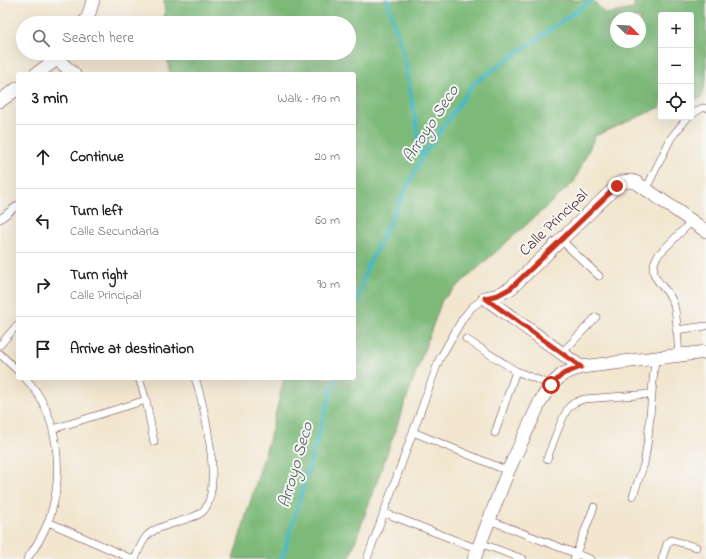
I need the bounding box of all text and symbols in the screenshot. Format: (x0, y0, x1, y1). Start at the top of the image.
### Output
north arrow (610, 12, 646, 48)
map controls (658, 12, 694, 120)
button: + (658, 12, 694, 48)
search box (16, 16, 356, 60)
icon: search (30, 27, 52, 49)
text: Search here (62, 27, 134, 49)
button: − (658, 48, 694, 84)
water label: Arroyo Seco (397, 79, 467, 168)
button: locate (658, 84, 694, 120)
text: 3 min (32, 86, 68, 111)
text: Walk · 170 m (277, 89, 340, 108)
icon: ahead (32, 146, 54, 168)
text: Continue (70, 146, 124, 168)
text: 20 m (315, 147, 340, 166)
route end (608, 177, 626, 195)
street label: Calle Principal (514, 184, 594, 262)
text: Turn left (70, 200, 123, 222)
icon: left (32, 210, 54, 232)
text: 60 m (315, 211, 340, 230)
text: Calle Secundaria (70, 222, 159, 241)
text: Turn right (70, 264, 128, 286)
icon: right (32, 274, 54, 296)
text: 90 m (317, 275, 340, 294)
text: Calle Principal (70, 286, 142, 305)
icon: arrive (32, 338, 54, 360)
text: Arrive at destination (70, 338, 194, 360)
route start (542, 376, 560, 394)
water label: Arroyo Seco (272, 418, 321, 511)

